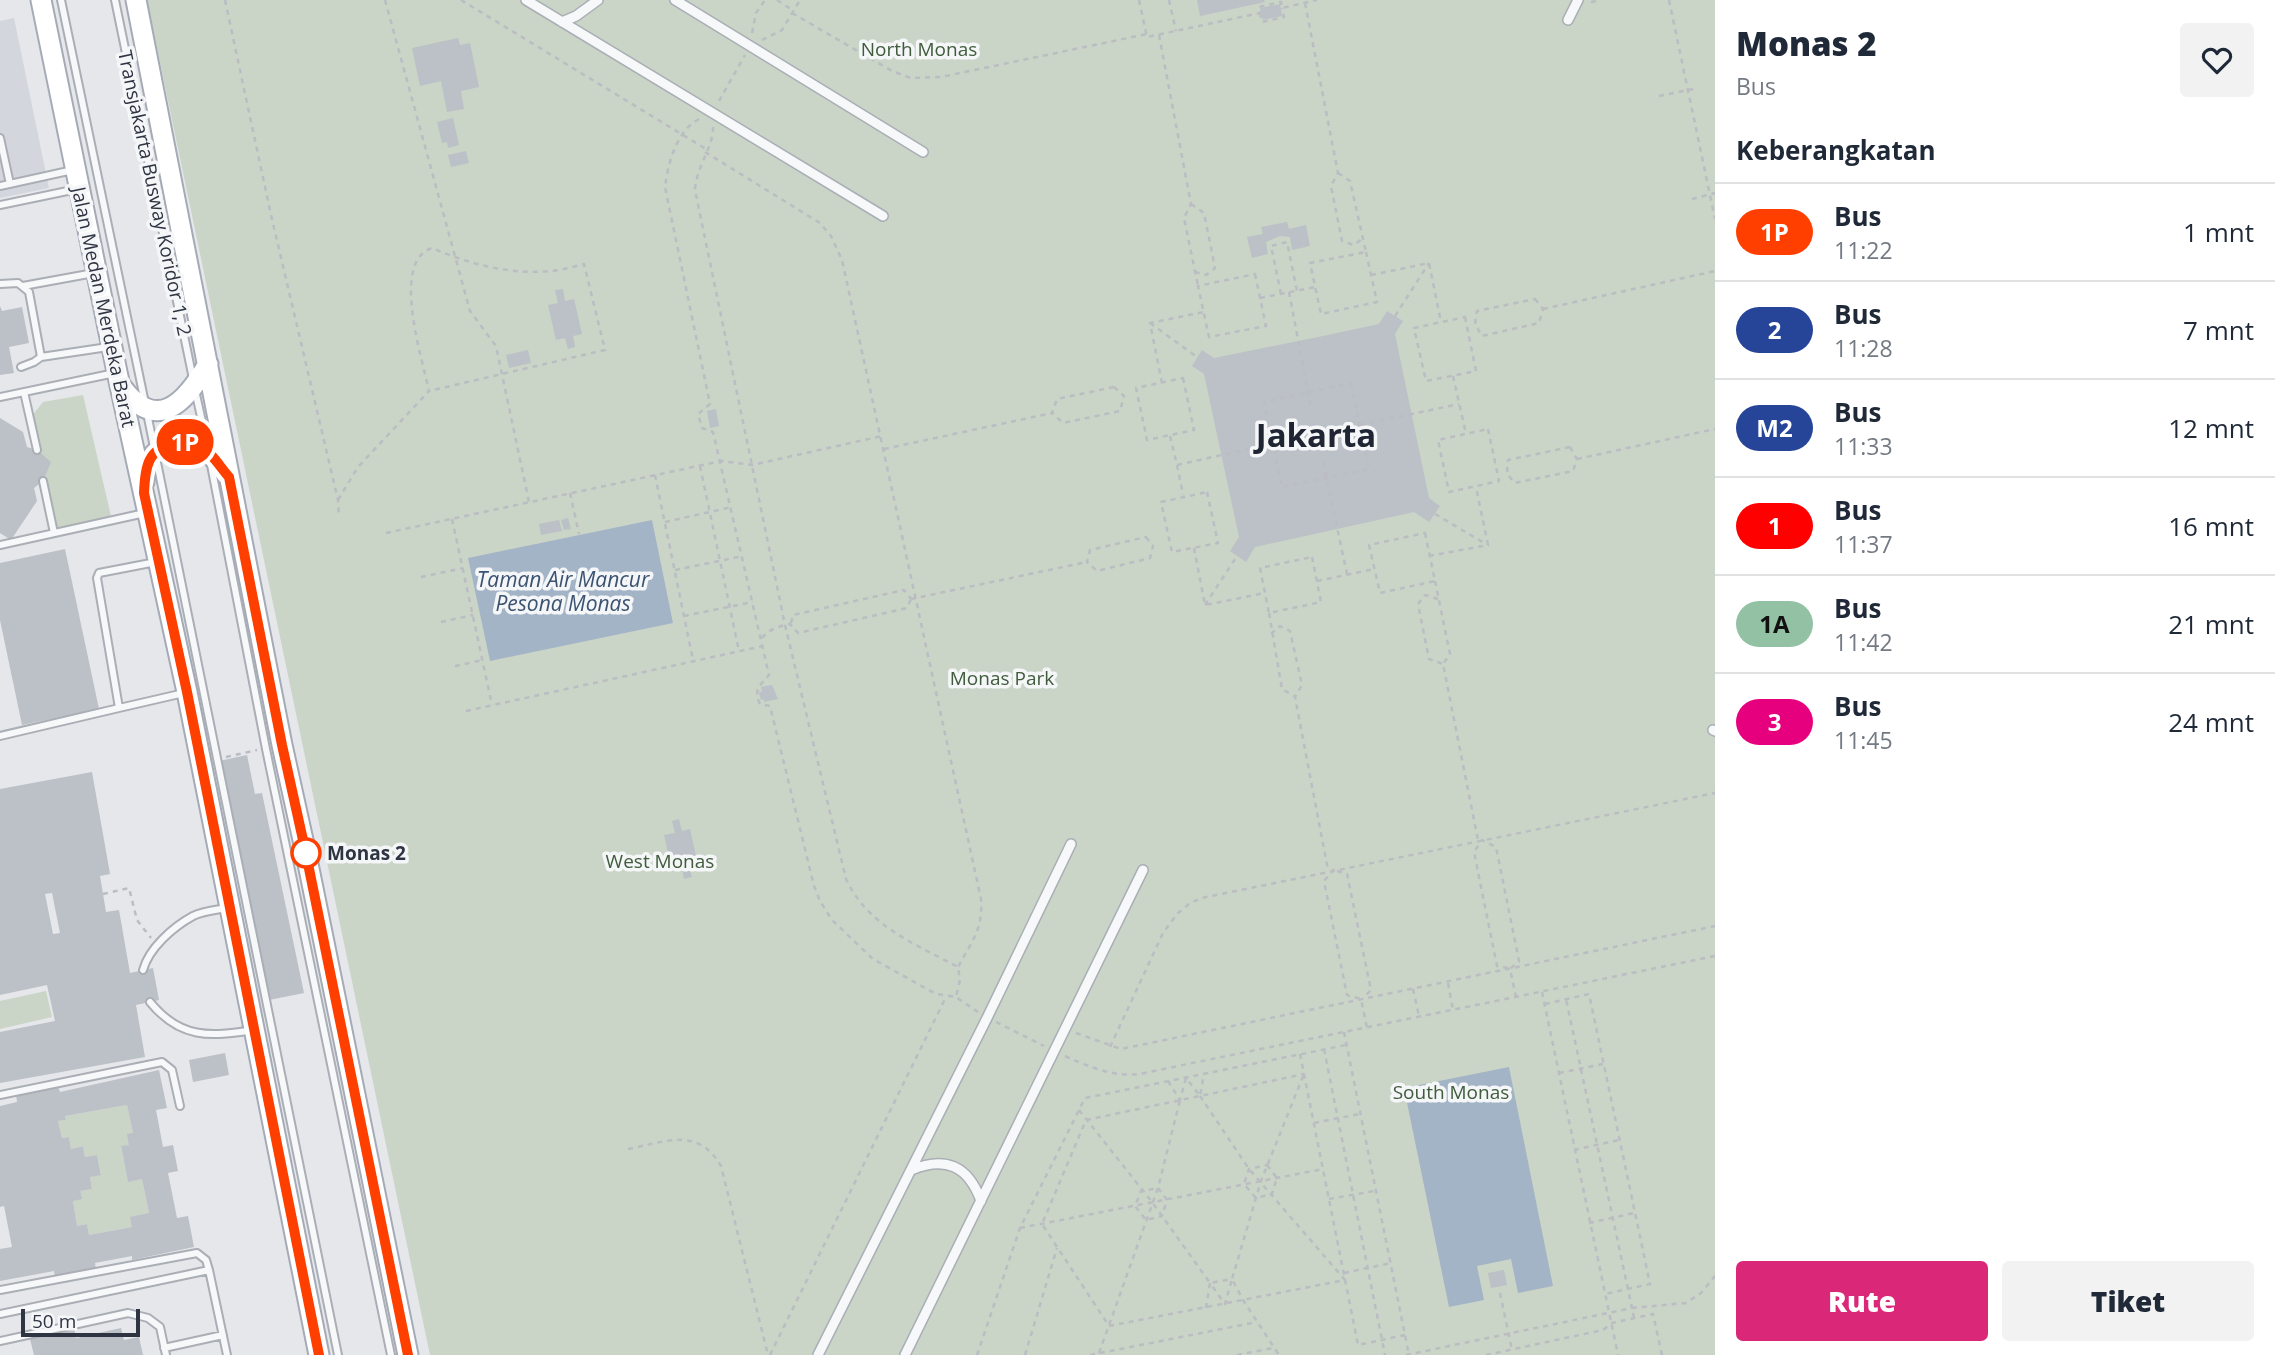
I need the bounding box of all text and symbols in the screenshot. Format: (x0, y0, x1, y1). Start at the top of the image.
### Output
text: Monas 2 (1736, 21, 1877, 66)
button: heart (2180, 23, 2254, 97)
park label: North Monas (861, 36, 977, 62)
street label: Transjakarta Busway Koridor 1, 2 (112, 48, 198, 338)
text: Bus (1736, 70, 1776, 102)
text: Keberangkatan (1736, 132, 1936, 168)
street label: Jalan Medan Merdeka Barat (65, 182, 142, 430)
text: Bus (1834, 198, 1881, 234)
text: 1 mnt (2183, 214, 2254, 250)
text: 1P (1760, 215, 1789, 248)
text: 11:22 (1834, 234, 1893, 266)
text: Bus (1834, 296, 1881, 332)
text: 7 mnt (2183, 312, 2254, 348)
text: 2 (1768, 313, 1781, 346)
text: 11:28 (1834, 332, 1893, 364)
text: Bus (1834, 394, 1881, 430)
text: 12 mnt (2168, 410, 2254, 446)
text: M2 (1756, 411, 1793, 444)
district label: Jakarta (1253, 412, 1376, 457)
line badge: 1P (154, 419, 216, 465)
text: 1P (171, 425, 199, 458)
text: 11:33 (1834, 430, 1893, 462)
text: Bus (1834, 492, 1881, 528)
text: 16 mnt (2168, 508, 2254, 544)
text: 1 (1768, 509, 1781, 542)
text: 11:37 (1834, 528, 1893, 560)
water label: Taman Air Mancur Pesona Monas (477, 565, 650, 617)
text: Bus (1834, 590, 1881, 626)
text: 21 mnt (2168, 606, 2254, 642)
text: 1A (1759, 607, 1790, 640)
text: 11:42 (1834, 626, 1893, 658)
park label: Monas Park (950, 665, 1054, 691)
text: Bus (1834, 688, 1881, 724)
text: 24 mnt (2168, 704, 2254, 740)
text: 3 (1768, 705, 1781, 738)
text: 11:45 (1834, 724, 1893, 756)
marker: Monas 2 (291, 838, 321, 868)
place label: Monas 2 (327, 840, 406, 866)
park label: West Monas (606, 848, 714, 874)
park label: South Monas (1393, 1079, 1509, 1105)
button: Rute (1736, 1261, 1988, 1341)
button: Tiket (2002, 1261, 2254, 1341)
scale bar (21, 1306, 140, 1338)
text: 50 m (32, 1308, 76, 1334)

